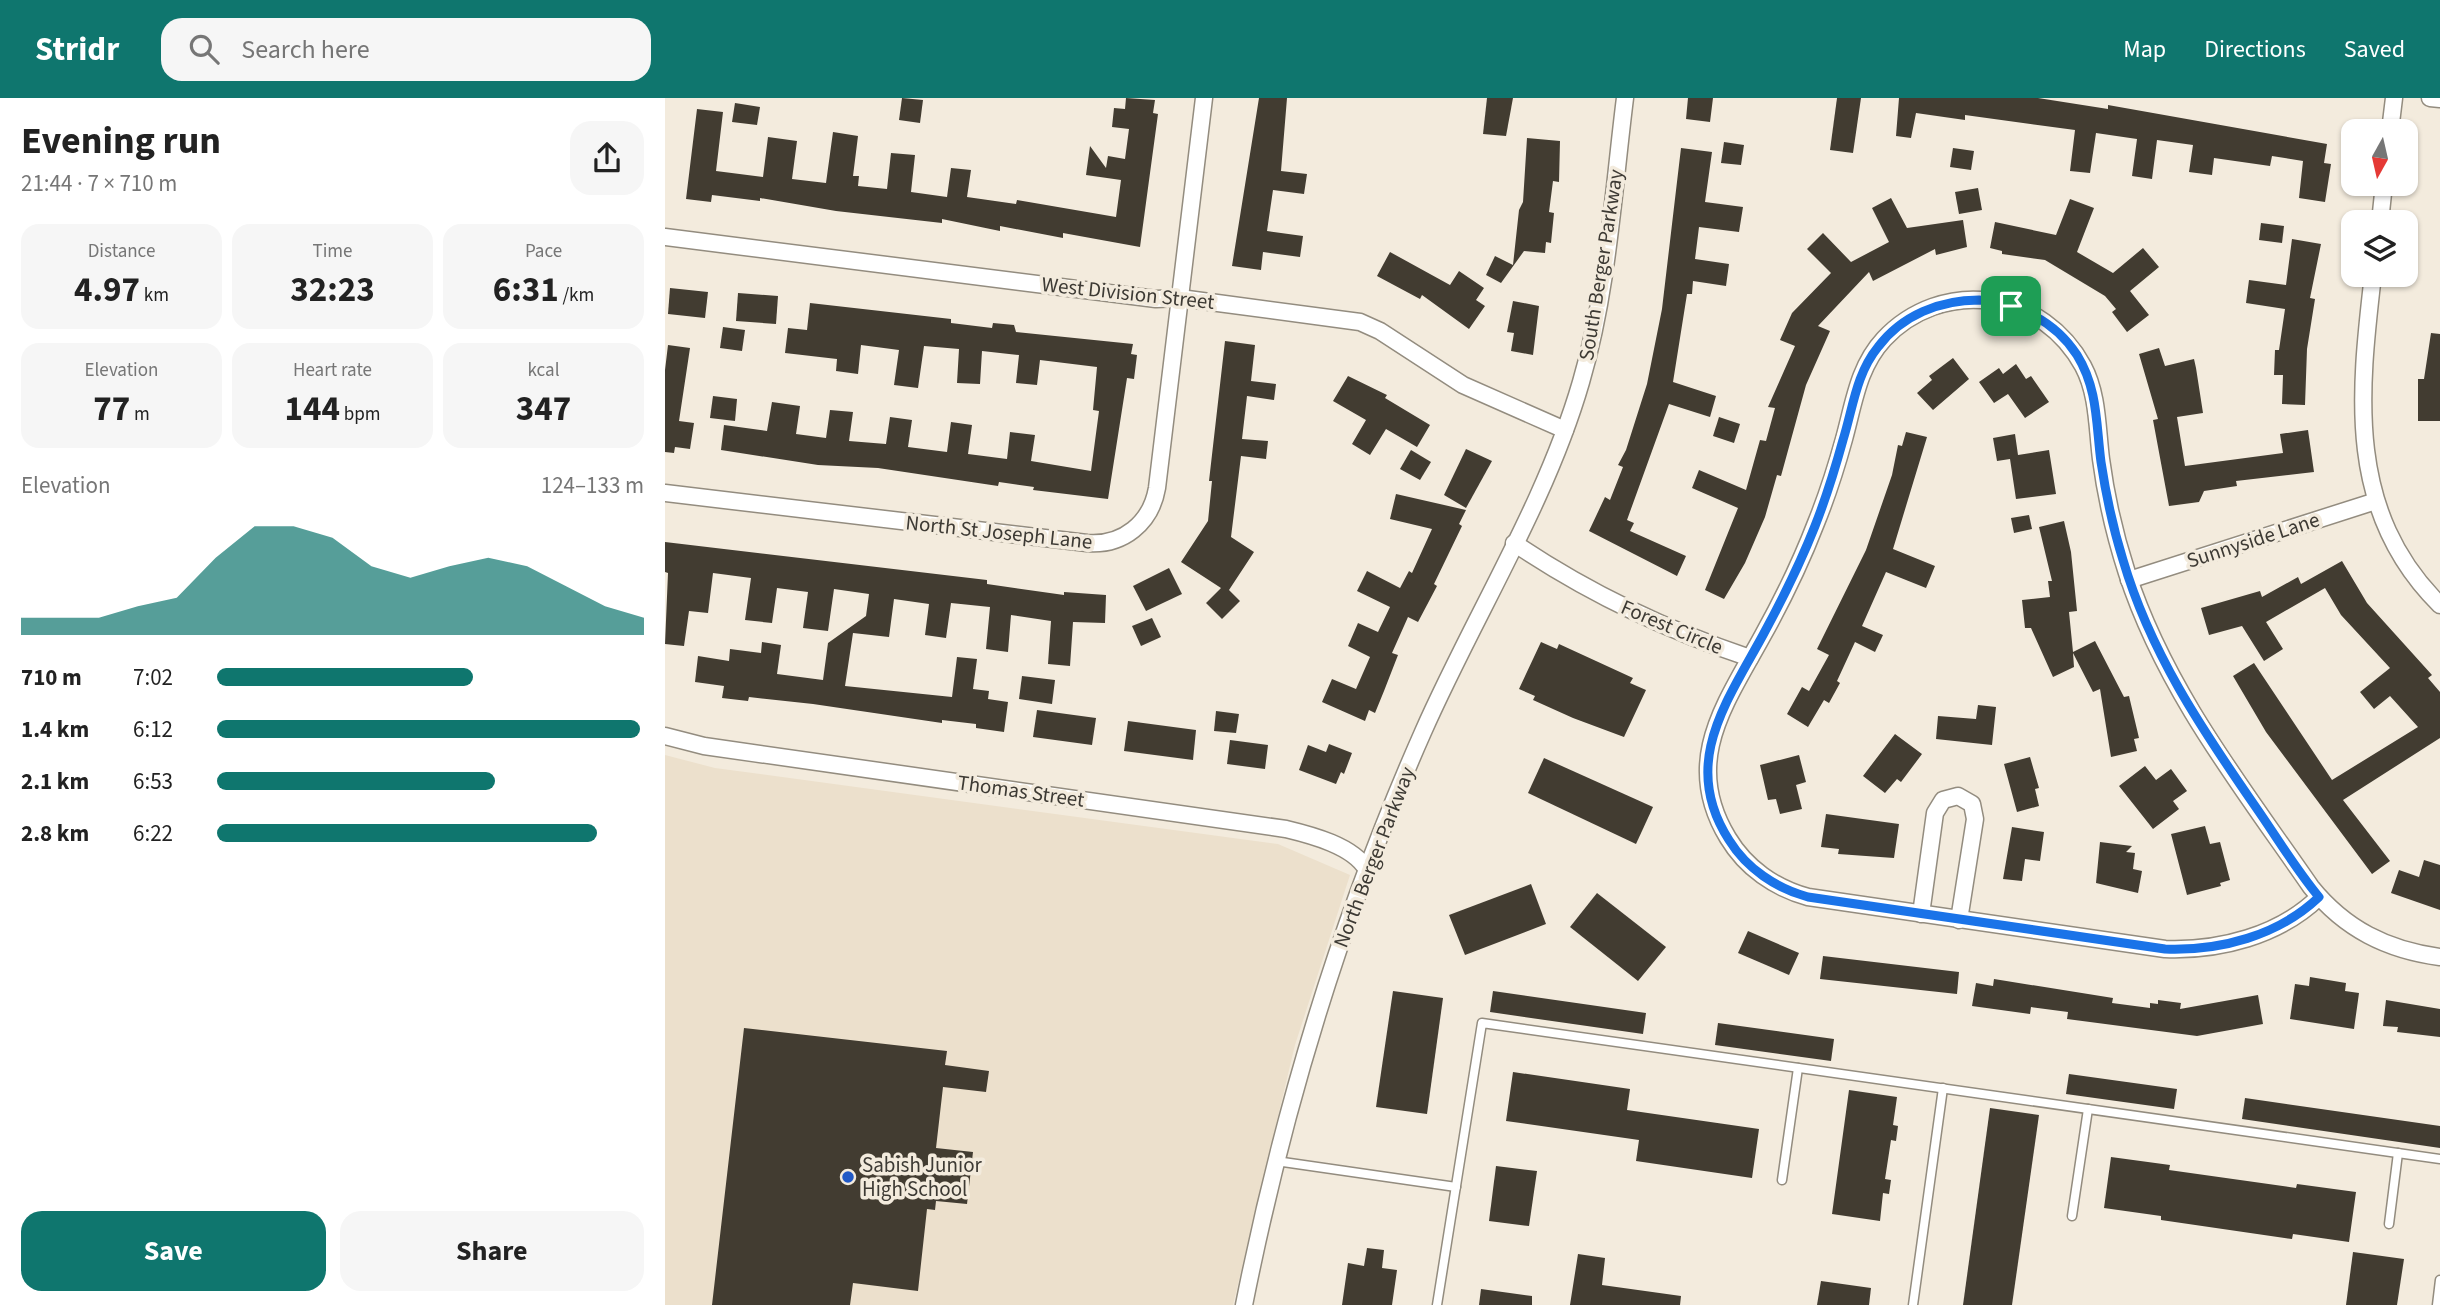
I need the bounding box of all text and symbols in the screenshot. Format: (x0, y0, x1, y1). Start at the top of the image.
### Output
search box (161, 18, 651, 81)
text: Stridr (35, 26, 119, 73)
icon: search (185, 30, 223, 68)
text: Search here (241, 31, 370, 68)
text: Map (2123, 32, 2166, 67)
text: Directions (2204, 32, 2306, 67)
text: Saved (2344, 32, 2405, 67)
text: Evening run (21, 114, 221, 168)
north arrow (2341, 119, 2419, 196)
map controls (2341, 119, 2418, 287)
button: share (570, 121, 644, 195)
text: 21:44 · 7 × 710 m (21, 167, 177, 200)
street label: South Berger Parkway (1571, 167, 1631, 363)
button: layers (2341, 210, 2418, 287)
text: Distance (88, 238, 155, 265)
text: Time (312, 238, 353, 265)
text: Pace (525, 238, 562, 265)
text: 4.97 (74, 265, 140, 315)
text: 32:23 (290, 265, 375, 315)
text: 6:31 (493, 265, 559, 315)
street label: West Division Street (1040, 269, 1216, 317)
pin (1981, 276, 2041, 336)
text: km (140, 282, 169, 309)
text: /km (559, 282, 594, 309)
icon: arrive (1992, 287, 2030, 325)
text: Elevation (85, 357, 158, 384)
text: Heart rate (293, 357, 372, 384)
text: kcal (528, 357, 559, 384)
text: 77 (93, 384, 130, 434)
text: 144 (284, 384, 340, 434)
text: 347 (516, 384, 571, 434)
text: m (130, 401, 150, 428)
text: bpm (340, 401, 381, 428)
text: Elevation (21, 469, 111, 502)
text: 124–133 m (541, 469, 644, 502)
street label: Sunnyside Lane (2183, 504, 2323, 576)
street label: North St Joseph Lane (904, 507, 1094, 557)
street label: Forest Circle (1616, 592, 1728, 662)
text: 710 m (21, 661, 82, 694)
text: 7:02 (133, 661, 173, 694)
text: 1.4 km (21, 713, 89, 746)
text: 6:12 (133, 713, 173, 746)
street label: North Berger Parkway (1326, 762, 1422, 952)
text: 2.1 km (21, 765, 89, 798)
text: 6:53 (133, 765, 173, 798)
street label: Thomas Street (956, 767, 1086, 815)
text: 2.8 km (21, 817, 89, 850)
text: 6:22 (133, 817, 173, 850)
place label: Sabish Junior High School (862, 1150, 983, 1204)
marker: Sabish Junior High School (840, 1169, 856, 1185)
button: Save (21, 1211, 326, 1291)
button: Share (340, 1211, 644, 1291)

